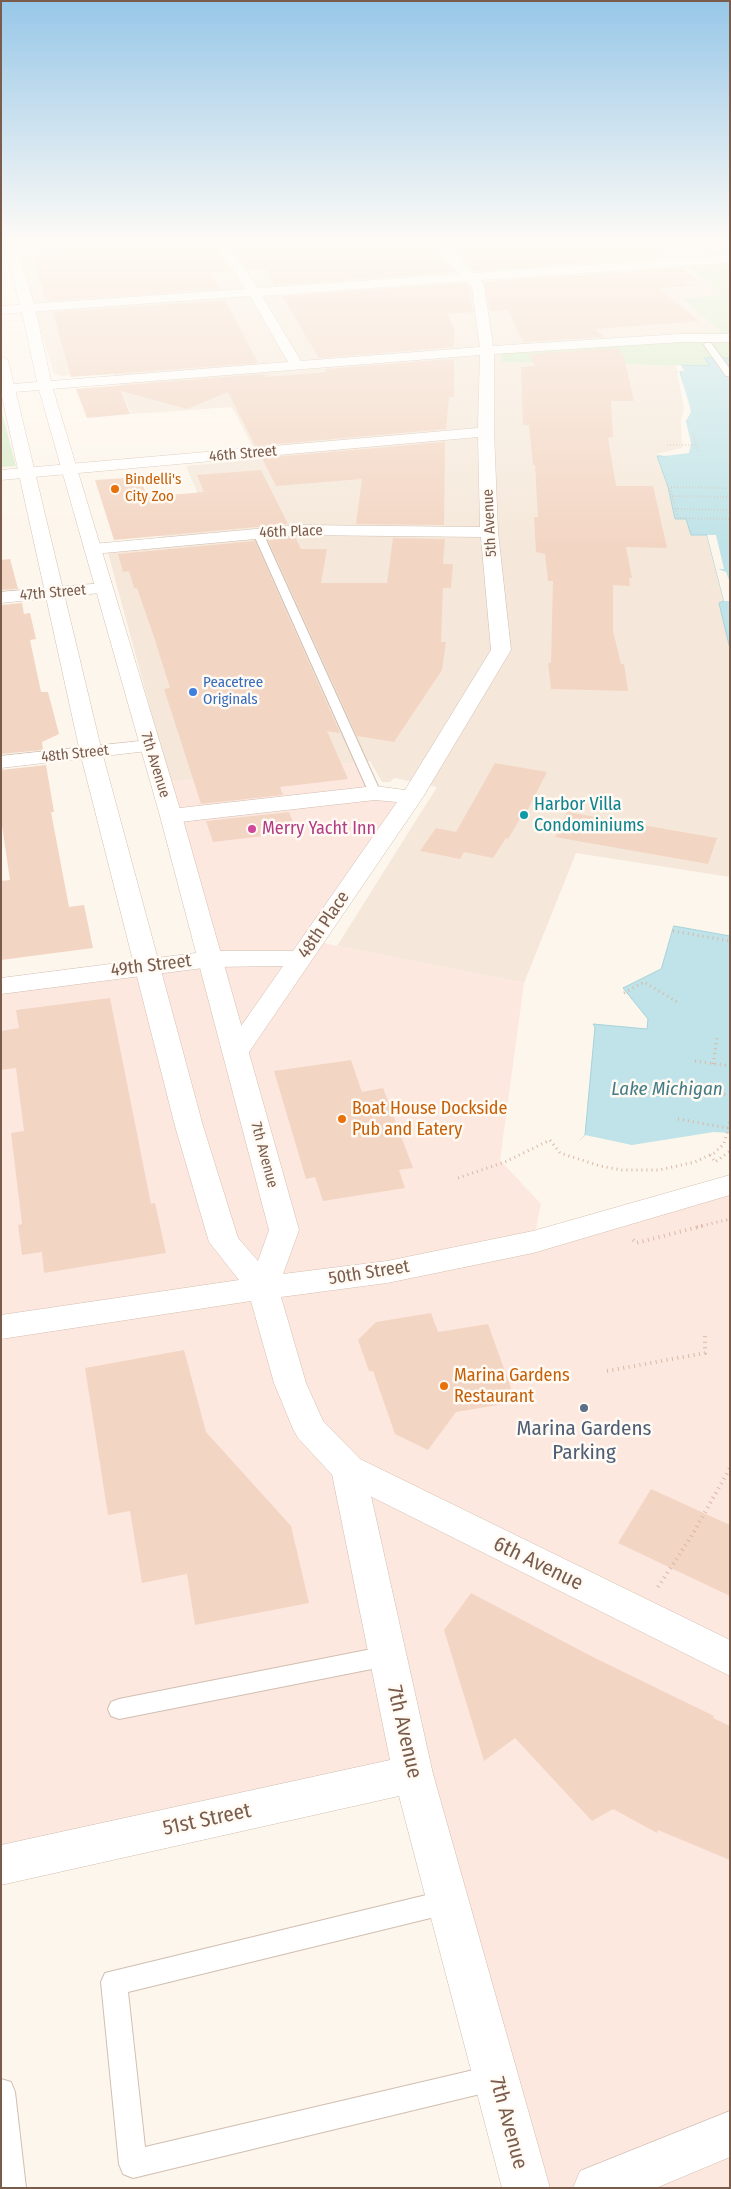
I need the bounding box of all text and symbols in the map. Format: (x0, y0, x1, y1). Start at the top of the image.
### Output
street label: 46th Street (208, 442, 278, 466)
place label: Bindelli's City Zoo (125, 471, 181, 506)
marker: Bindelli's City Zoo (109, 483, 121, 495)
street label: 5th Avenue (479, 488, 501, 558)
street label: 46th Place (259, 522, 323, 542)
street label: 47th Street (19, 581, 87, 605)
place label: Peacetree Originals (203, 674, 263, 709)
marker: Peacetree Originals (187, 686, 199, 698)
street label: 7th Avenue (137, 730, 173, 800)
street label: 48th Street (40, 741, 110, 767)
place label: Harbor Villa Condominiums (534, 794, 644, 836)
marker: Harbor Villa Condominiums (518, 809, 530, 821)
place label: Merry Yacht Inn (262, 818, 376, 840)
marker: Merry Yacht Inn (246, 823, 258, 835)
street label: 48th Place (294, 887, 354, 963)
street label: 49th Street (109, 950, 193, 982)
water label: Lake Michigan (611, 1079, 723, 1101)
place label: Boat House Dockside Pub and Eatery (352, 1098, 507, 1140)
marker: Boat House Dockside Pub and Eatery (336, 1113, 348, 1125)
street label: 7th Avenue (247, 1120, 281, 1190)
street label: 50th Street (327, 1256, 411, 1290)
place label: Marina Gardens Restaurant (454, 1365, 570, 1408)
marker: Marina Gardens Restaurant (438, 1380, 450, 1392)
marker: Marina Gardens Parking (578, 1402, 590, 1414)
place label: Marina Gardens Parking (517, 1416, 651, 1466)
street label: 6th Avenue (489, 1532, 587, 1596)
street label: 7th Avenue (381, 1683, 427, 1781)
street label: 51st Street (161, 1798, 253, 1842)
street label: 7th Avenue (484, 2074, 532, 2172)

